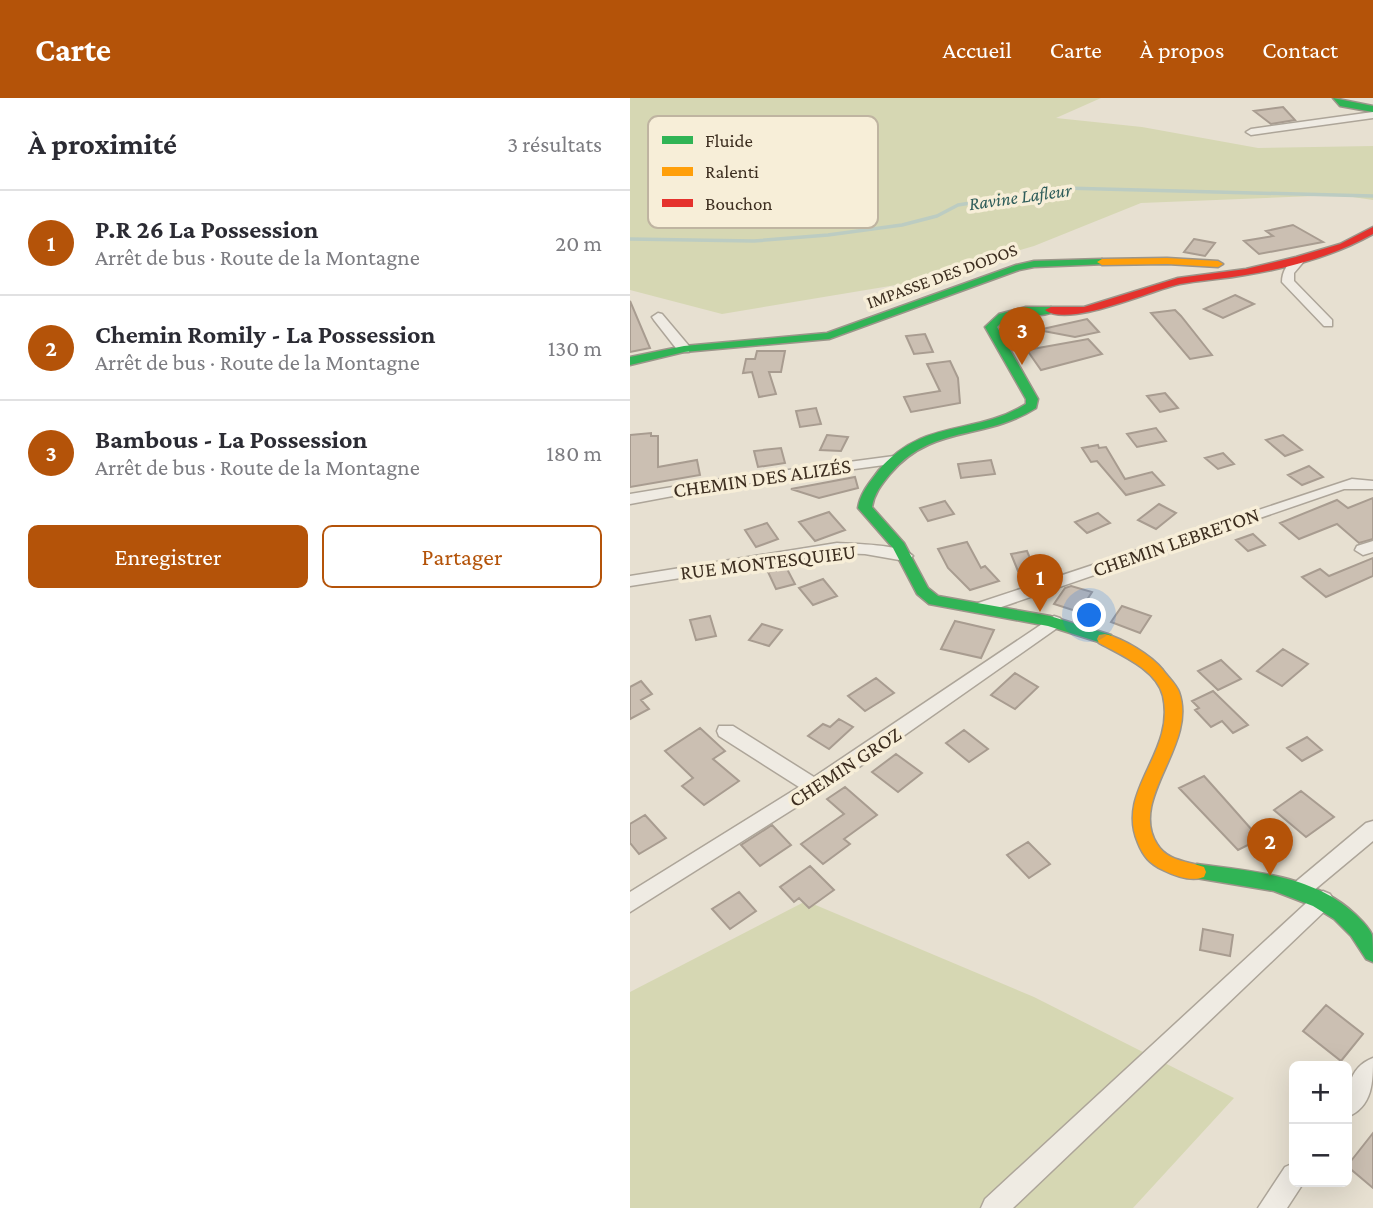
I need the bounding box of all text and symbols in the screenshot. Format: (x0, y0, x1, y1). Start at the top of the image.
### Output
text: Carte (35, 31, 111, 68)
text: Accueil (942, 36, 1012, 63)
text: Carte (1050, 36, 1102, 63)
text: À propos (1140, 36, 1224, 63)
text: Contact (1262, 36, 1338, 63)
legend (648, 116, 878, 228)
text: À proximité (28, 127, 177, 160)
text: Fluide (705, 130, 753, 151)
text: 3 résultats (507, 131, 602, 157)
text: Ralenti (705, 161, 759, 182)
water label: Ravine Lafleur (967, 179, 1074, 214)
text: Bouchon (705, 193, 773, 214)
text: P.R 26 La Possession (95, 215, 318, 244)
text: 1 (47, 230, 55, 256)
text: 20 m (555, 230, 602, 256)
street label: IMPASSE DES DODOS (864, 239, 1020, 313)
text: Arrêt de bus · Route de la Montagne (95, 244, 420, 270)
pin: 3 (999, 307, 1045, 365)
text: Chemin Romily - La Possession (95, 320, 436, 349)
text: 2 (45, 335, 57, 361)
text: 130 m (548, 335, 602, 361)
text: Arrêt de bus · Route de la Montagne (95, 349, 420, 375)
text: Bambous - La Possession (95, 425, 368, 454)
text: 3 (45, 440, 57, 466)
text: 180 m (546, 440, 602, 466)
text: Arrêt de bus · Route de la Montagne (95, 454, 420, 480)
street label: CHEMIN DES ALIZÉS (672, 454, 853, 502)
street label: CHEMIN LEBRETON (1090, 502, 1262, 582)
button: Enregistrer (28, 525, 308, 588)
button: Partager (322, 525, 602, 588)
street label: RUE MONTESQUIEU (679, 539, 857, 585)
pin: 1 (1017, 554, 1063, 612)
your location (1072, 598, 1106, 632)
street label: CHEMIN GROZ (785, 722, 906, 812)
pin: 2 (1247, 818, 1293, 876)
map controls (1289, 1061, 1352, 1187)
button: + (1289, 1061, 1352, 1124)
button: − (1289, 1124, 1352, 1187)

